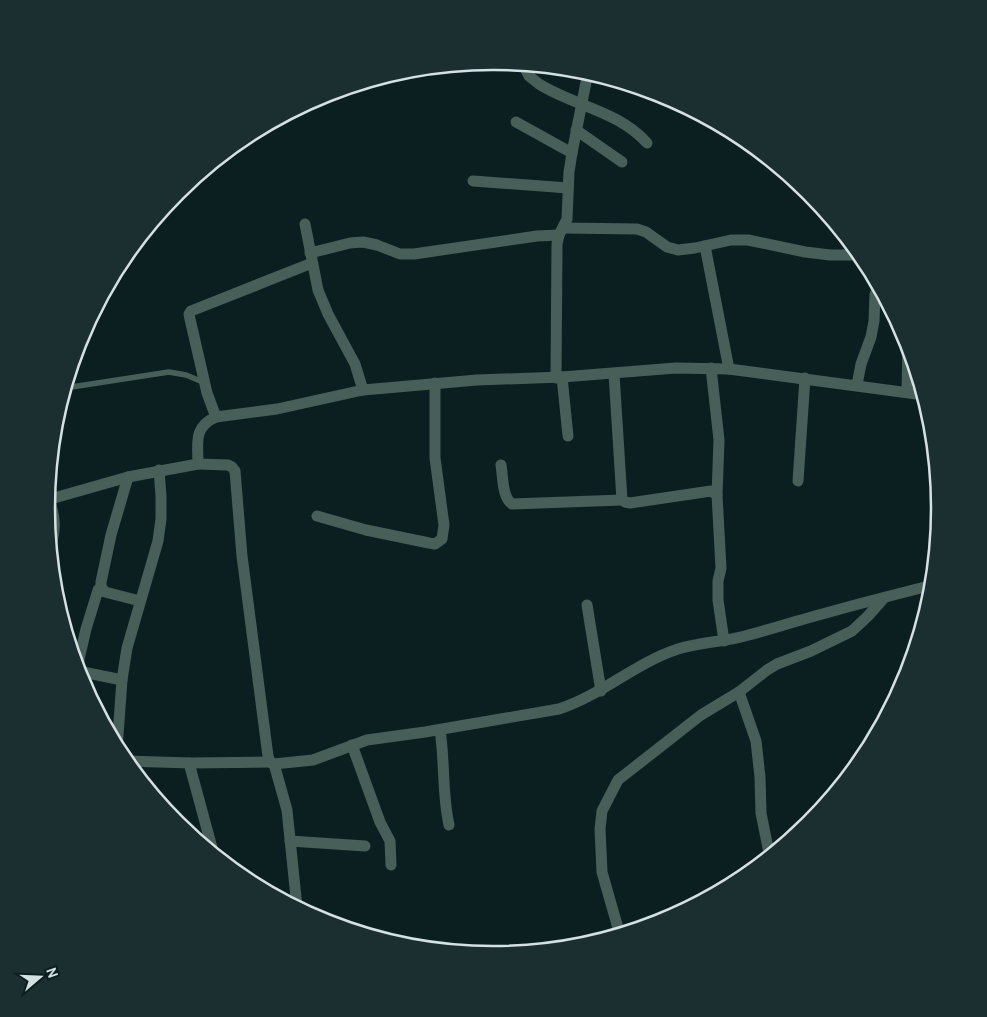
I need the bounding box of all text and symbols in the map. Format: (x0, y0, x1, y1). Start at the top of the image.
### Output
north arrow (15, 952, 65, 1002)
text: N (42, 965, 62, 980)

